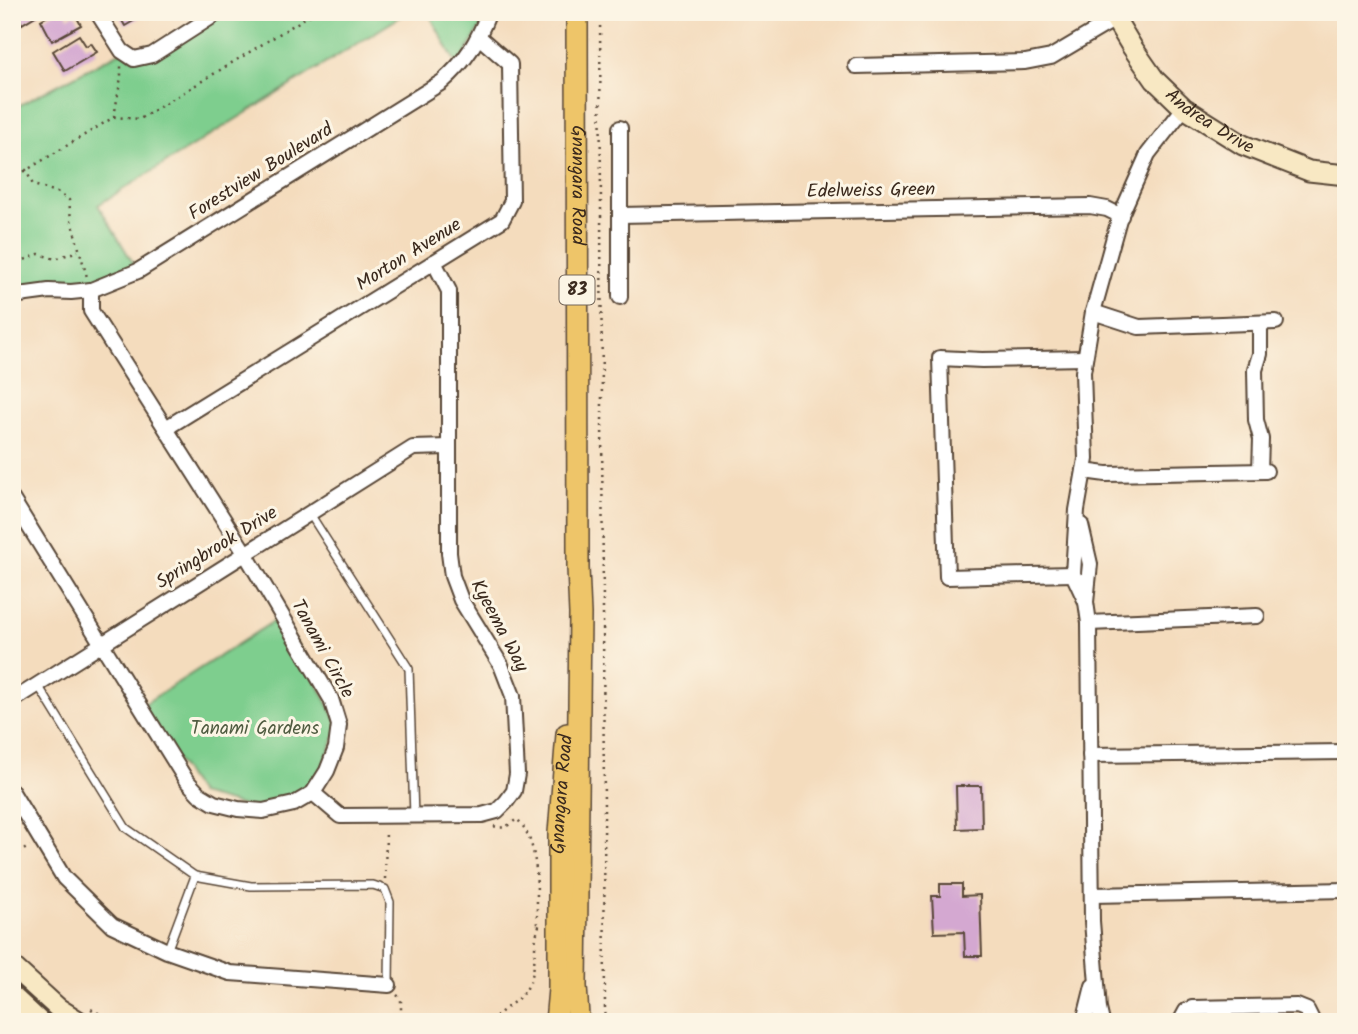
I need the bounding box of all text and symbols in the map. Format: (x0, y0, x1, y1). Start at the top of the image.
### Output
street label: Andrea Drive (1157, 82, 1258, 163)
street label: Forestview Boulevard (183, 115, 340, 229)
street label: Gnangara Road (562, 125, 592, 245)
street label: Edelweiss Green (806, 175, 936, 207)
street label: Morton Avenue (350, 210, 468, 299)
road number: 83 (560, 276, 594, 304)
street label: Springbrook Drive (150, 498, 284, 597)
street label: Kyeema Way (462, 574, 537, 679)
street label: Tanami Circle (282, 594, 362, 704)
park label: Tanami Gardens (191, 714, 319, 744)
street label: Gnangara Road (544, 733, 582, 854)

